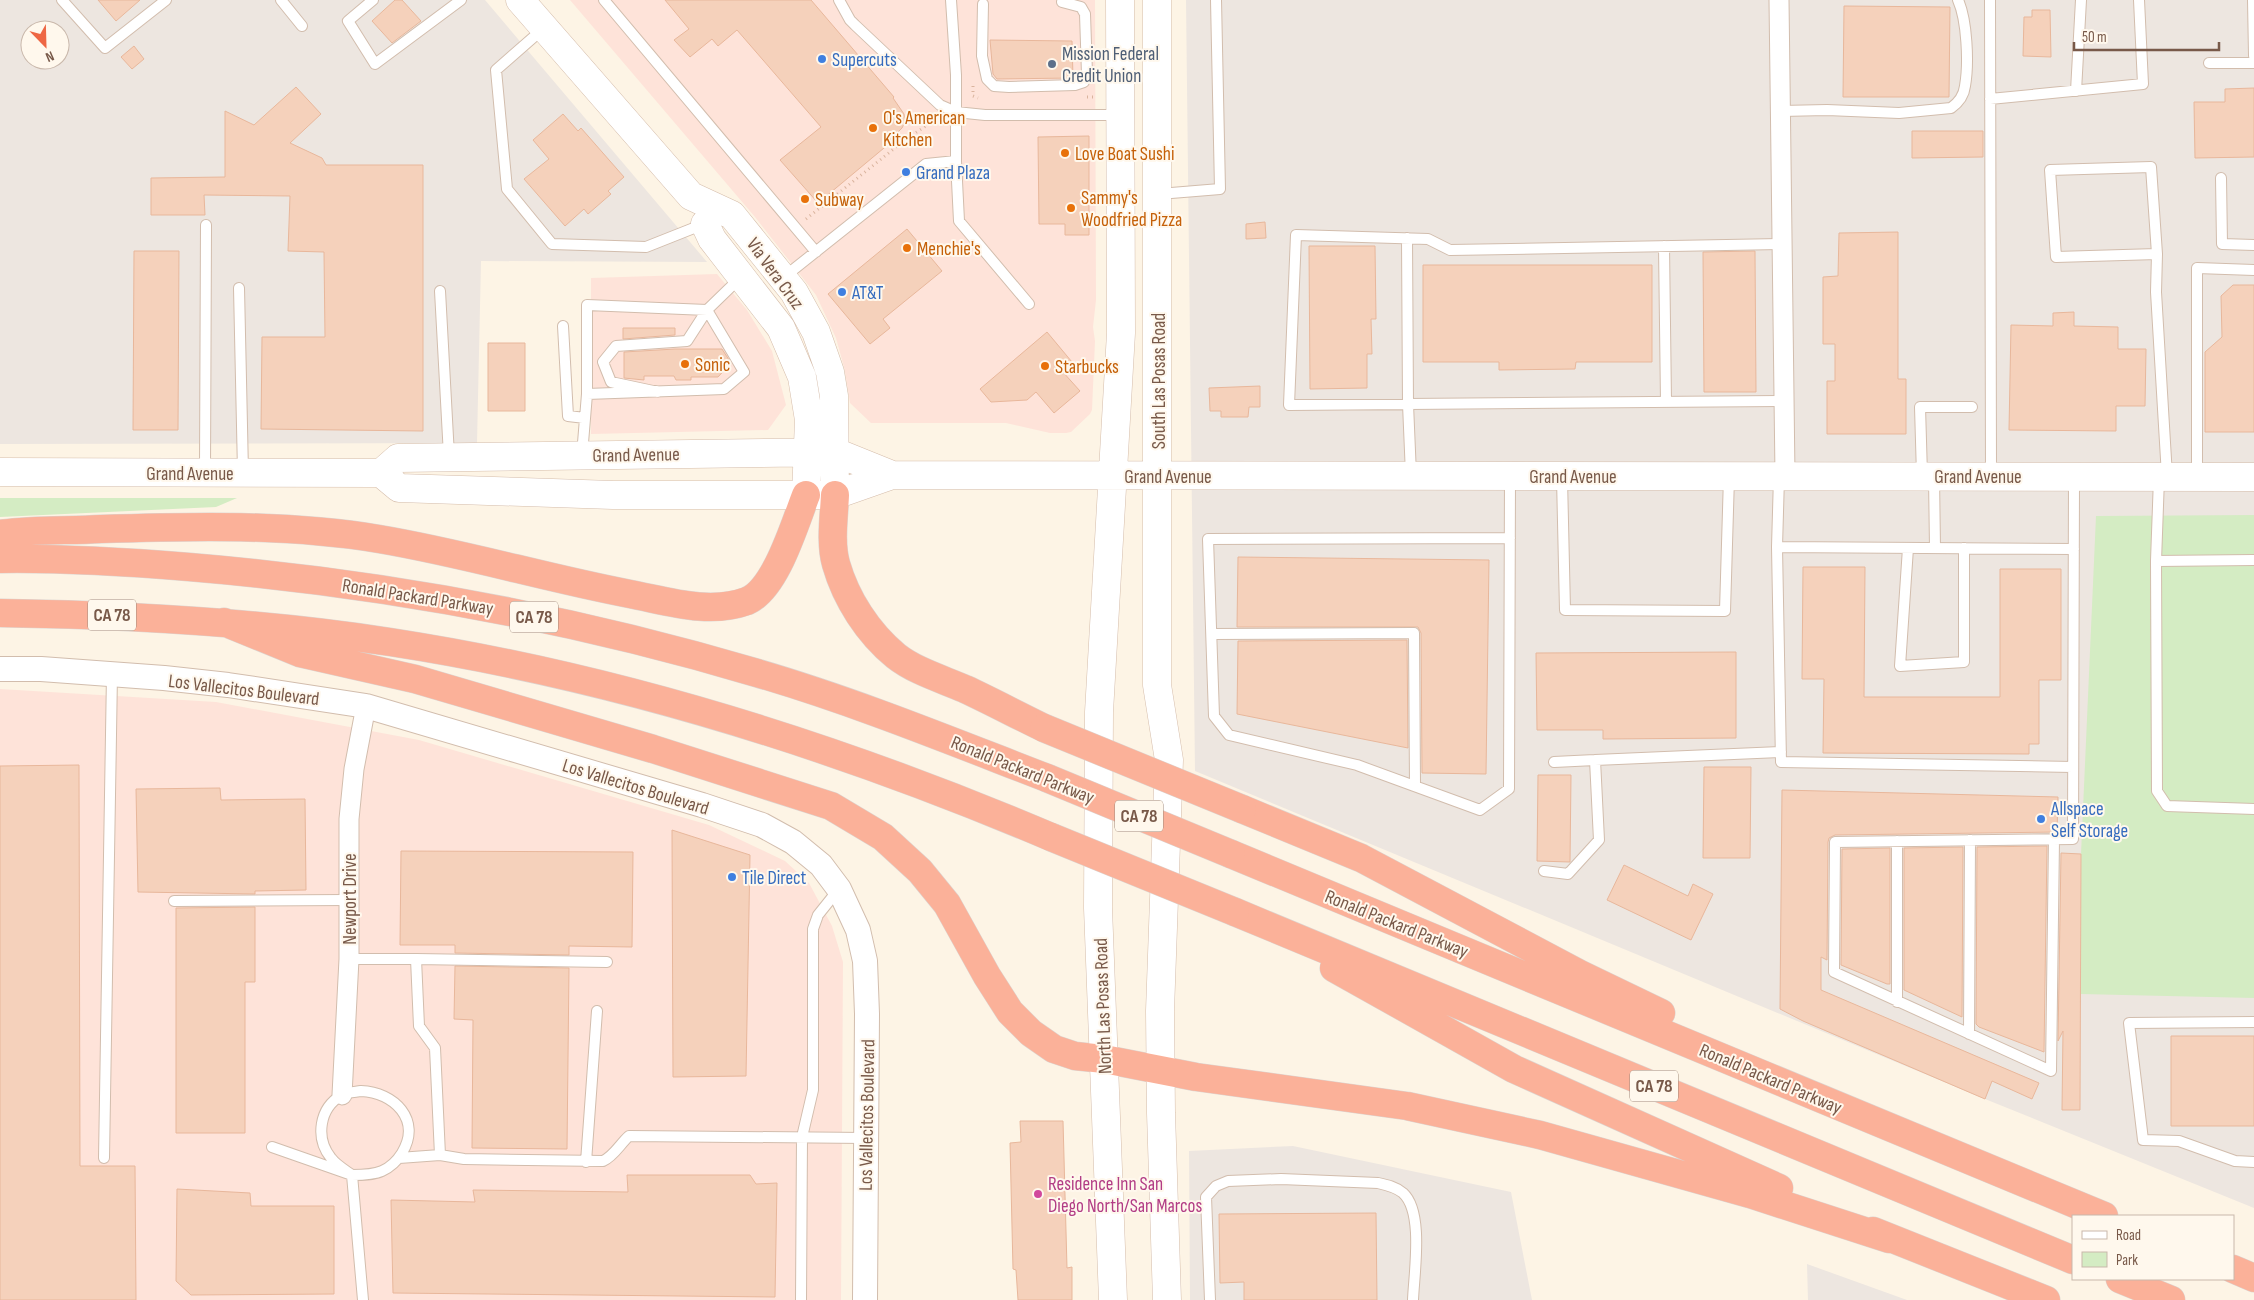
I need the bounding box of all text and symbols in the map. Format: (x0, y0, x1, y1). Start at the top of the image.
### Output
north arrow (20, 20, 70, 70)
scale bar (2074, 20, 2219, 52)
text: 50 m (2082, 28, 2107, 47)
place label: Mission Federal Credit Union (1062, 43, 1159, 88)
text: N (43, 47, 57, 66)
place label: Supercuts (832, 49, 897, 72)
marker: Supercuts (816, 53, 828, 65)
marker: Mission Federal Credit Union (1046, 58, 1058, 70)
place label: O's American Kitchen (883, 107, 965, 152)
marker: O's American Kitchen (867, 122, 879, 134)
place label: Love Boat Sushi (1075, 143, 1174, 166)
marker: Love Boat Sushi (1059, 147, 1071, 159)
place label: Grand Plaza (916, 162, 990, 185)
marker: Grand Plaza (900, 166, 912, 178)
place label: Sammy's Woodfried Pizza (1081, 187, 1182, 232)
place label: Subway (815, 189, 864, 212)
marker: Subway (799, 193, 811, 205)
marker: Sammy's Woodfried Pizza (1065, 202, 1077, 214)
street label: Via Vera Cruz (741, 234, 809, 314)
place label: Menchie's (917, 238, 981, 261)
marker: Menchie's (901, 242, 913, 254)
place label: AT&T (851, 282, 884, 305)
marker: AT&T (836, 286, 848, 298)
street label: South Las Posas Road (1148, 313, 1171, 449)
place label: Sonic (695, 354, 730, 377)
place label: Starbucks (1055, 356, 1119, 379)
marker: Sonic (679, 358, 691, 370)
marker: Starbucks (1039, 360, 1051, 372)
street label: Grand Avenue (592, 443, 680, 468)
street label: Grand Avenue (146, 463, 234, 486)
street label: Grand Avenue (1124, 466, 1212, 489)
street label: Grand Avenue (1529, 466, 1617, 489)
street label: Grand Avenue (1934, 466, 2022, 489)
street label: Ronald Packard Parkway (341, 574, 496, 621)
road number: CA 78 (88, 600, 136, 630)
road number: CA 78 (510, 602, 558, 632)
street label: Los Vallecitos Boulevard (167, 670, 321, 711)
street label: Ronald Packard Parkway (947, 731, 1098, 810)
street label: Los Vallecitos Boulevard (560, 754, 712, 821)
place label: Allspace Self Storage (2050, 798, 2128, 843)
road number: CA 78 (1115, 800, 1163, 831)
marker: Allspace Self Storage (2035, 813, 2047, 825)
street label: Newport Drive (339, 853, 362, 945)
place label: Tile Direct (742, 867, 807, 890)
marker: Tile Direct (726, 871, 738, 883)
street label: Ronald Packard Parkway (1321, 885, 1472, 964)
street label: North Las Posas Road (1090, 938, 1117, 1074)
street label: Los Vallecitos Boulevard (855, 1039, 880, 1191)
street label: Ronald Packard Parkway (1696, 1039, 1846, 1120)
road number: CA 78 (1630, 1070, 1678, 1102)
place label: Residence Inn San Diego North/San Marcos (1048, 1173, 1202, 1218)
marker: Residence Inn San Diego North/San Marcos (1032, 1188, 1044, 1200)
legend (2072, 1215, 2234, 1280)
text: Road (2116, 1226, 2141, 1245)
text: Park (2116, 1251, 2138, 1270)

